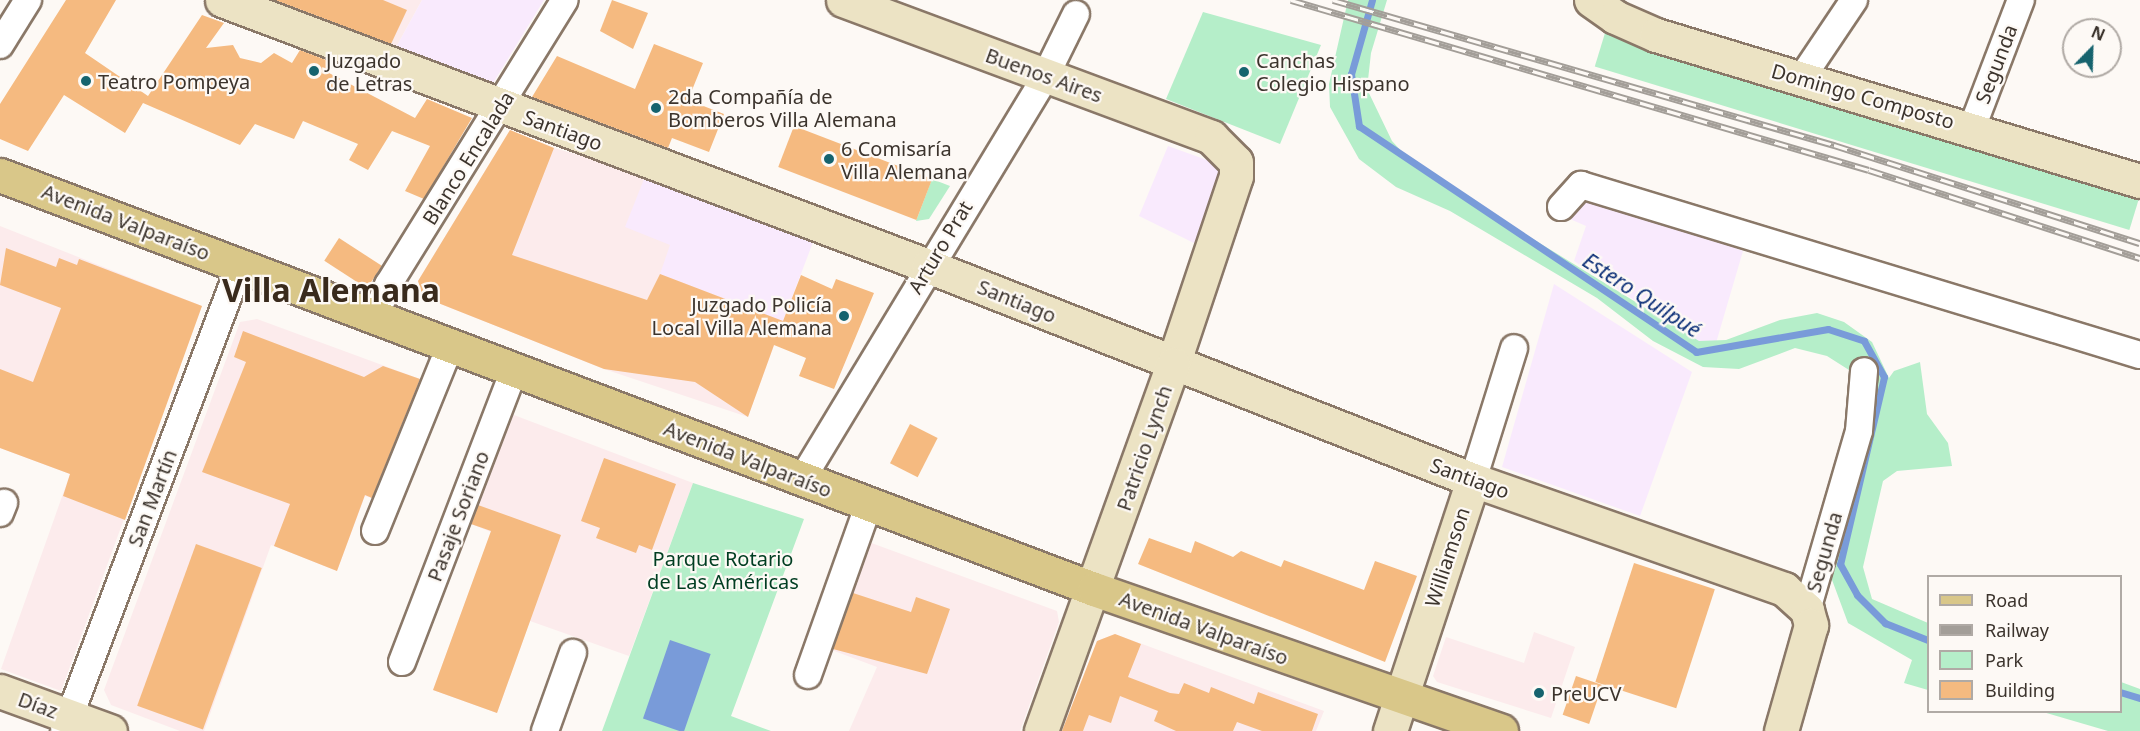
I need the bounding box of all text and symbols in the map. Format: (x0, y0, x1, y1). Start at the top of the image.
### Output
north arrow (2062, 18, 2122, 78)
street label: Segunda (1970, 21, 2022, 107)
text: N (2088, 21, 2109, 46)
street label: Buenos Aires (982, 43, 1106, 107)
place label: Juzgado de Letras (326, 48, 412, 95)
place label: Canchas Colegio Hispano (1256, 48, 1409, 95)
street label: Domingo Composto (1769, 58, 1957, 134)
marker: Juzgado de Letras (307, 64, 321, 78)
marker: Canchas Colegio Hispano (1237, 65, 1251, 79)
place label: Teatro Pompeya (98, 69, 250, 93)
marker: Teatro Pompeya (79, 74, 93, 88)
place label: 2da Compañía de Bomberos Villa Alemana (668, 84, 897, 131)
street label: Blanco Encalada (417, 87, 519, 229)
marker: 2da Compañía de Bomberos Villa Alemana (649, 101, 663, 115)
street label: Santiago (520, 105, 606, 155)
place label: 6 Comisaría Villa Alemana (841, 136, 968, 183)
marker: 6 Comisaría Villa Alemana (822, 152, 836, 166)
street label: Avenida Valparaíso (39, 179, 213, 265)
street label: Arturo Prat (903, 196, 977, 298)
water label: Estero Quilpué (1578, 248, 1706, 342)
district label: Villa Alemana (222, 271, 440, 309)
street label: Santiago (974, 274, 1060, 328)
place label: Juzgado Policía Local Villa Alemana (652, 292, 832, 339)
marker: Juzgado Policía Local Villa Alemana (837, 309, 851, 323)
street label: Patricio Lynch (1111, 382, 1177, 514)
street label: Avenida Valparaíso (661, 416, 835, 502)
street label: San Martín (122, 446, 182, 550)
street label: Pasaje Soriano (422, 447, 494, 585)
street label: Santiago (1427, 453, 1513, 503)
street label: Williamson (1420, 504, 1474, 610)
street label: Segunda (1801, 509, 1847, 595)
park label: Parque Rotario de Las Américas (647, 546, 799, 593)
legend (1927, 575, 2122, 713)
street label: Avenida Valparaíso (1116, 586, 1292, 670)
text: Road (1985, 588, 2028, 612)
text: Railway (1985, 618, 2049, 642)
text: Park (1985, 648, 2023, 672)
text: Building (1985, 678, 2055, 702)
place label: PreUCV (1551, 681, 1621, 705)
marker: PreUCV (1532, 686, 1546, 700)
street label: Díaz (15, 687, 61, 723)

